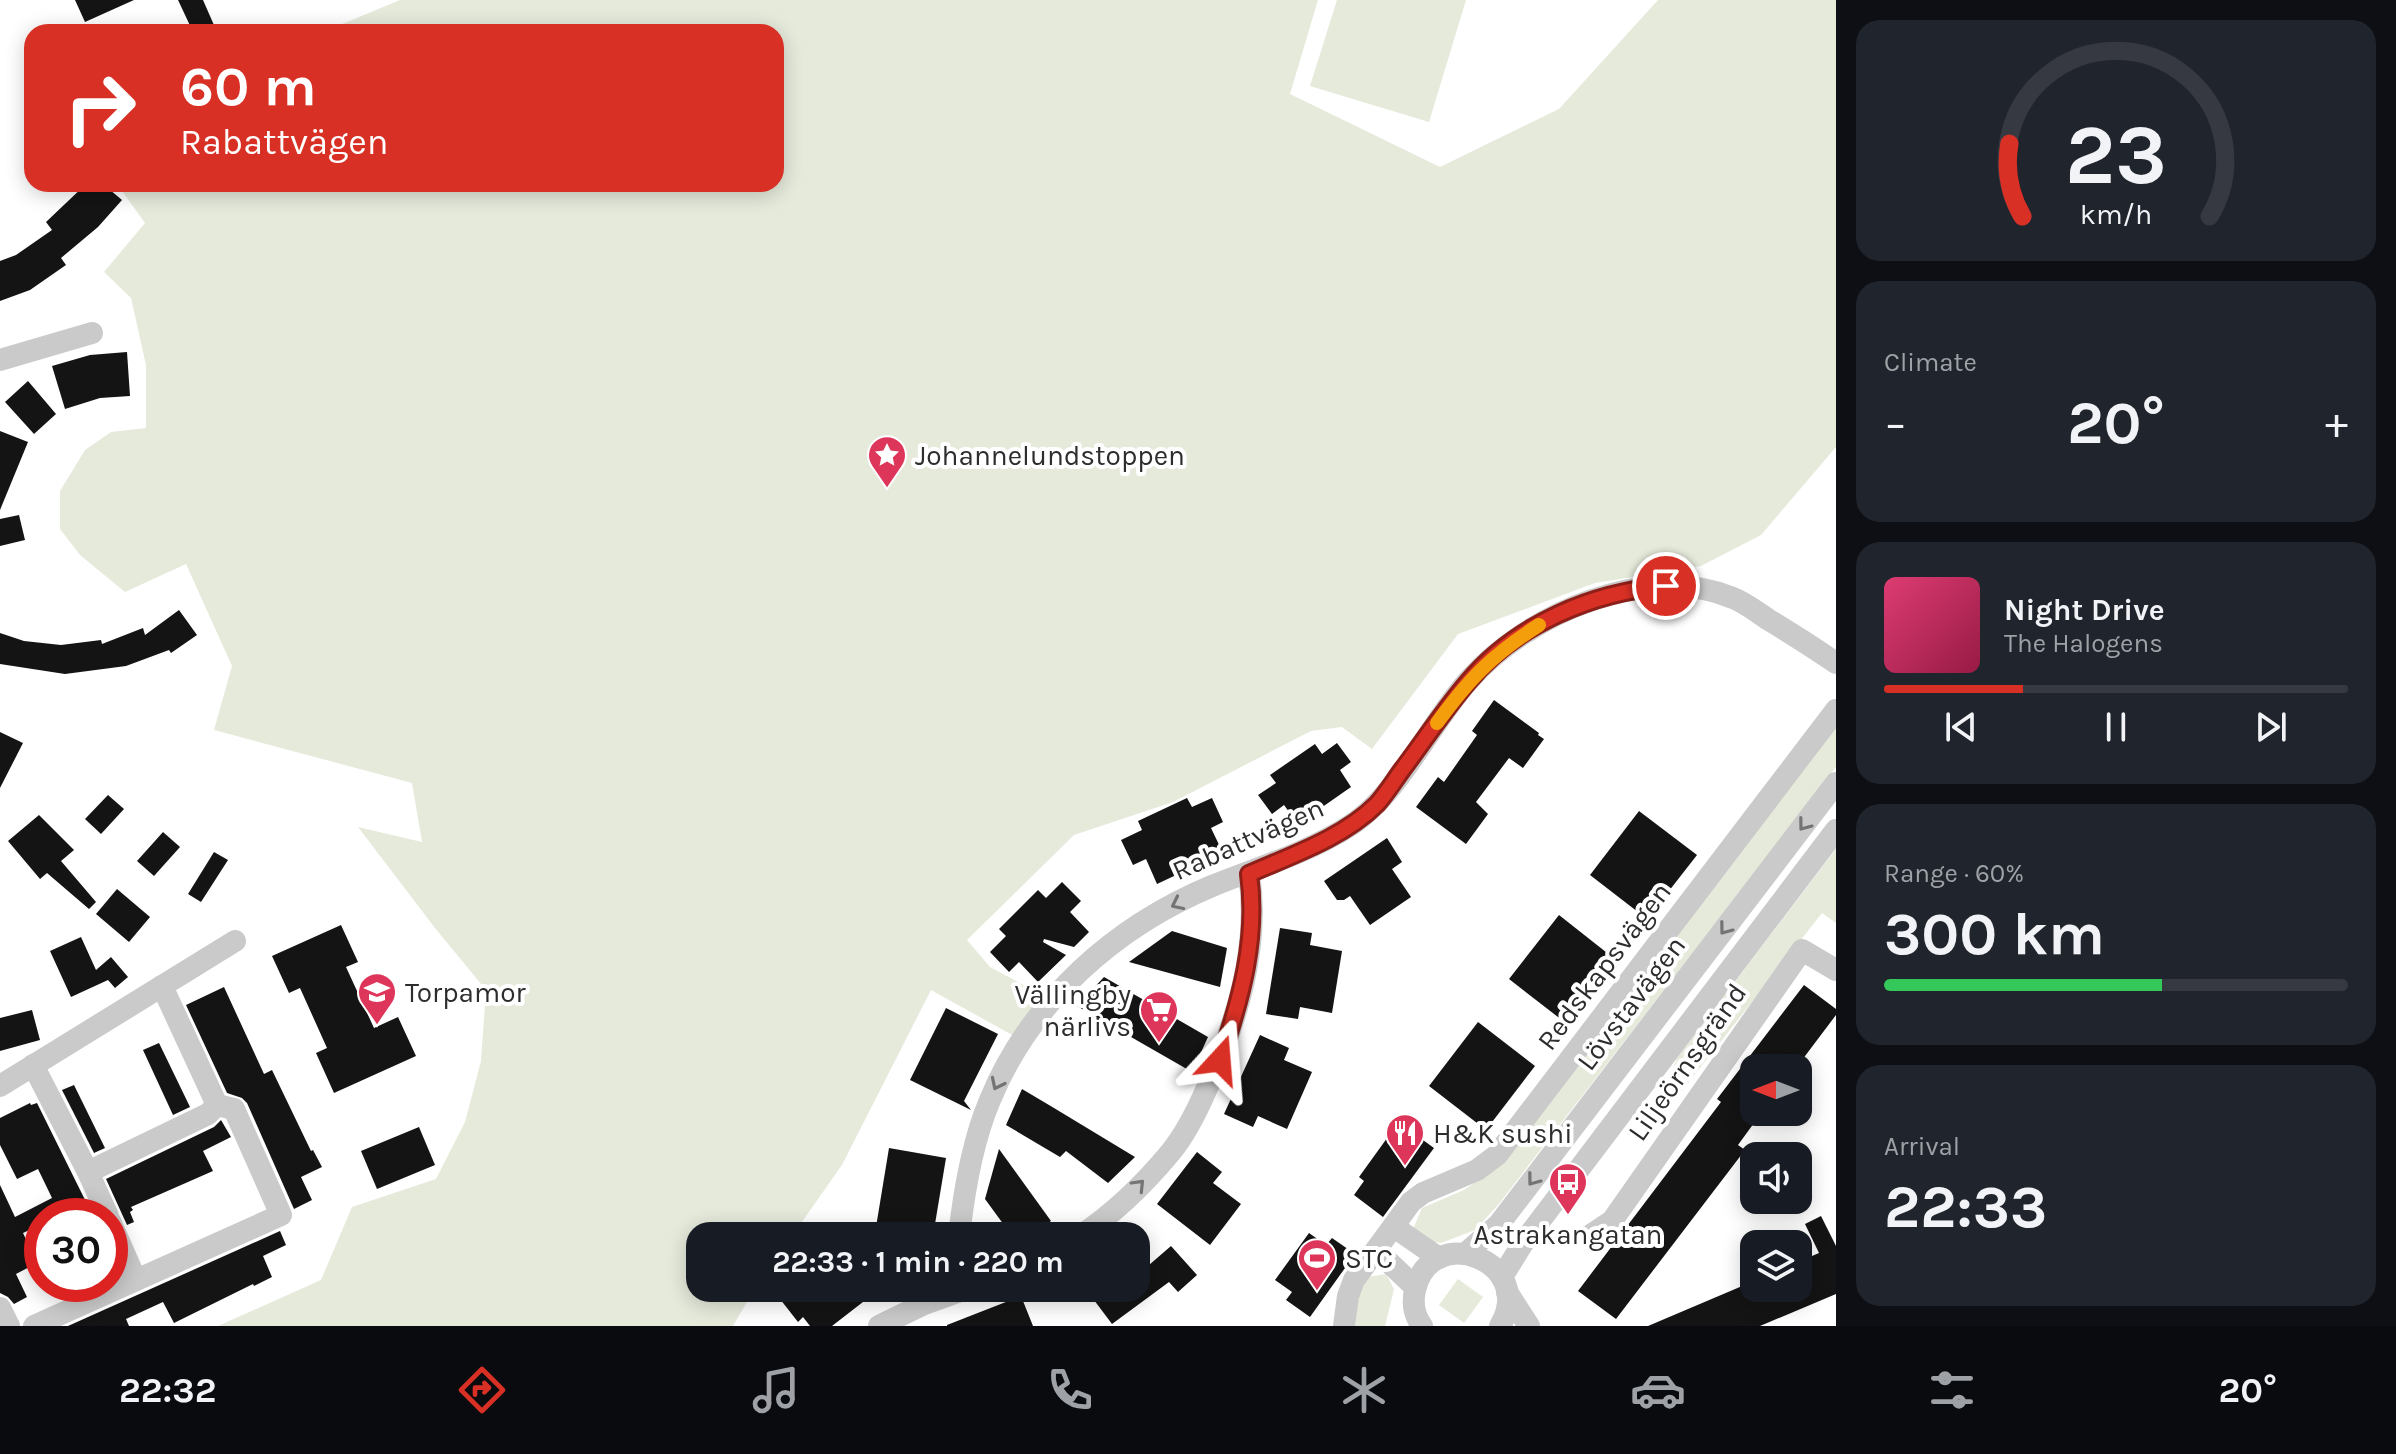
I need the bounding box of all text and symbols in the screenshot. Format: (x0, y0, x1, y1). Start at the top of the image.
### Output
text: 60 m (180, 54, 317, 119)
icon: right (48, 56, 152, 160)
text: 23 (2065, 106, 2167, 203)
text: Rabattvägen (180, 121, 389, 163)
text: km/h (2080, 198, 2152, 231)
text: Climate (1884, 347, 1977, 378)
text: 20° (2067, 388, 2165, 458)
text: − (1884, 398, 1907, 449)
text: + (2325, 398, 2348, 449)
place icon: Johannelundstoppen (866, 434, 908, 489)
place label: Johannelundstoppen (915, 439, 1185, 472)
pin (1632, 552, 1700, 620)
icon: arrive (1644, 564, 1688, 608)
text: Night Drive (2004, 592, 2165, 628)
text: The Halogens (2004, 628, 2163, 659)
icon: previous (1939, 705, 1983, 749)
icon: pause (2094, 705, 2138, 749)
icon: next (2249, 705, 2293, 749)
street label: Rabattvägen (1167, 791, 1329, 887)
one-way arrow (1800, 816, 1814, 831)
text: Range · 60% (1884, 858, 2024, 889)
street label: Redskapsvägen (1530, 876, 1678, 1056)
one-way arrow (1171, 894, 1185, 910)
text: 300 km (1884, 899, 2105, 969)
one-way arrow (1721, 920, 1735, 935)
street label: Lövstavägen (1570, 929, 1692, 1077)
school or university icon: Torpamor (356, 971, 398, 1026)
place label: Torpamor (405, 976, 527, 1009)
street label: Liljeörnsgränd (1621, 977, 1753, 1147)
place label: Vällingby närlivs (1014, 978, 1131, 1043)
supermarket icon: Vällingby närlivs (1138, 989, 1180, 1044)
position arrow (1178, 1018, 1262, 1102)
north arrow (1740, 1054, 1812, 1126)
map controls (1740, 1054, 1812, 1302)
one-way arrow (992, 1076, 1007, 1091)
restaurant icon: H&K sushi (1384, 1112, 1426, 1167)
place label: H&K sushi (1433, 1117, 1573, 1150)
text: Arrival (1884, 1131, 1960, 1162)
button: sound (1740, 1142, 1812, 1214)
bus stop icon: Astrakangatan (1547, 1161, 1589, 1216)
one-way arrow (1528, 1171, 1542, 1186)
text: 22:33 (1884, 1172, 2047, 1242)
one-way arrow (1130, 1180, 1144, 1194)
speed limit sign: 30 (24, 1198, 128, 1302)
place label: Astrakangatan (1473, 1218, 1663, 1251)
button: layers (1740, 1230, 1812, 1302)
sports icon: STC (1296, 1237, 1338, 1292)
place label: STC (1345, 1242, 1393, 1275)
text: 22:33 · 1 min · 220 m (772, 1244, 1064, 1280)
icon: directions (454, 1362, 510, 1418)
icon: music (748, 1362, 804, 1418)
icon: phone (1042, 1362, 1098, 1418)
icon: climate (1336, 1362, 1392, 1418)
icon: car (1630, 1362, 1686, 1418)
icon: filters (1924, 1362, 1980, 1418)
text: 22:32 (119, 1369, 216, 1411)
text: 20° (2218, 1369, 2277, 1411)

